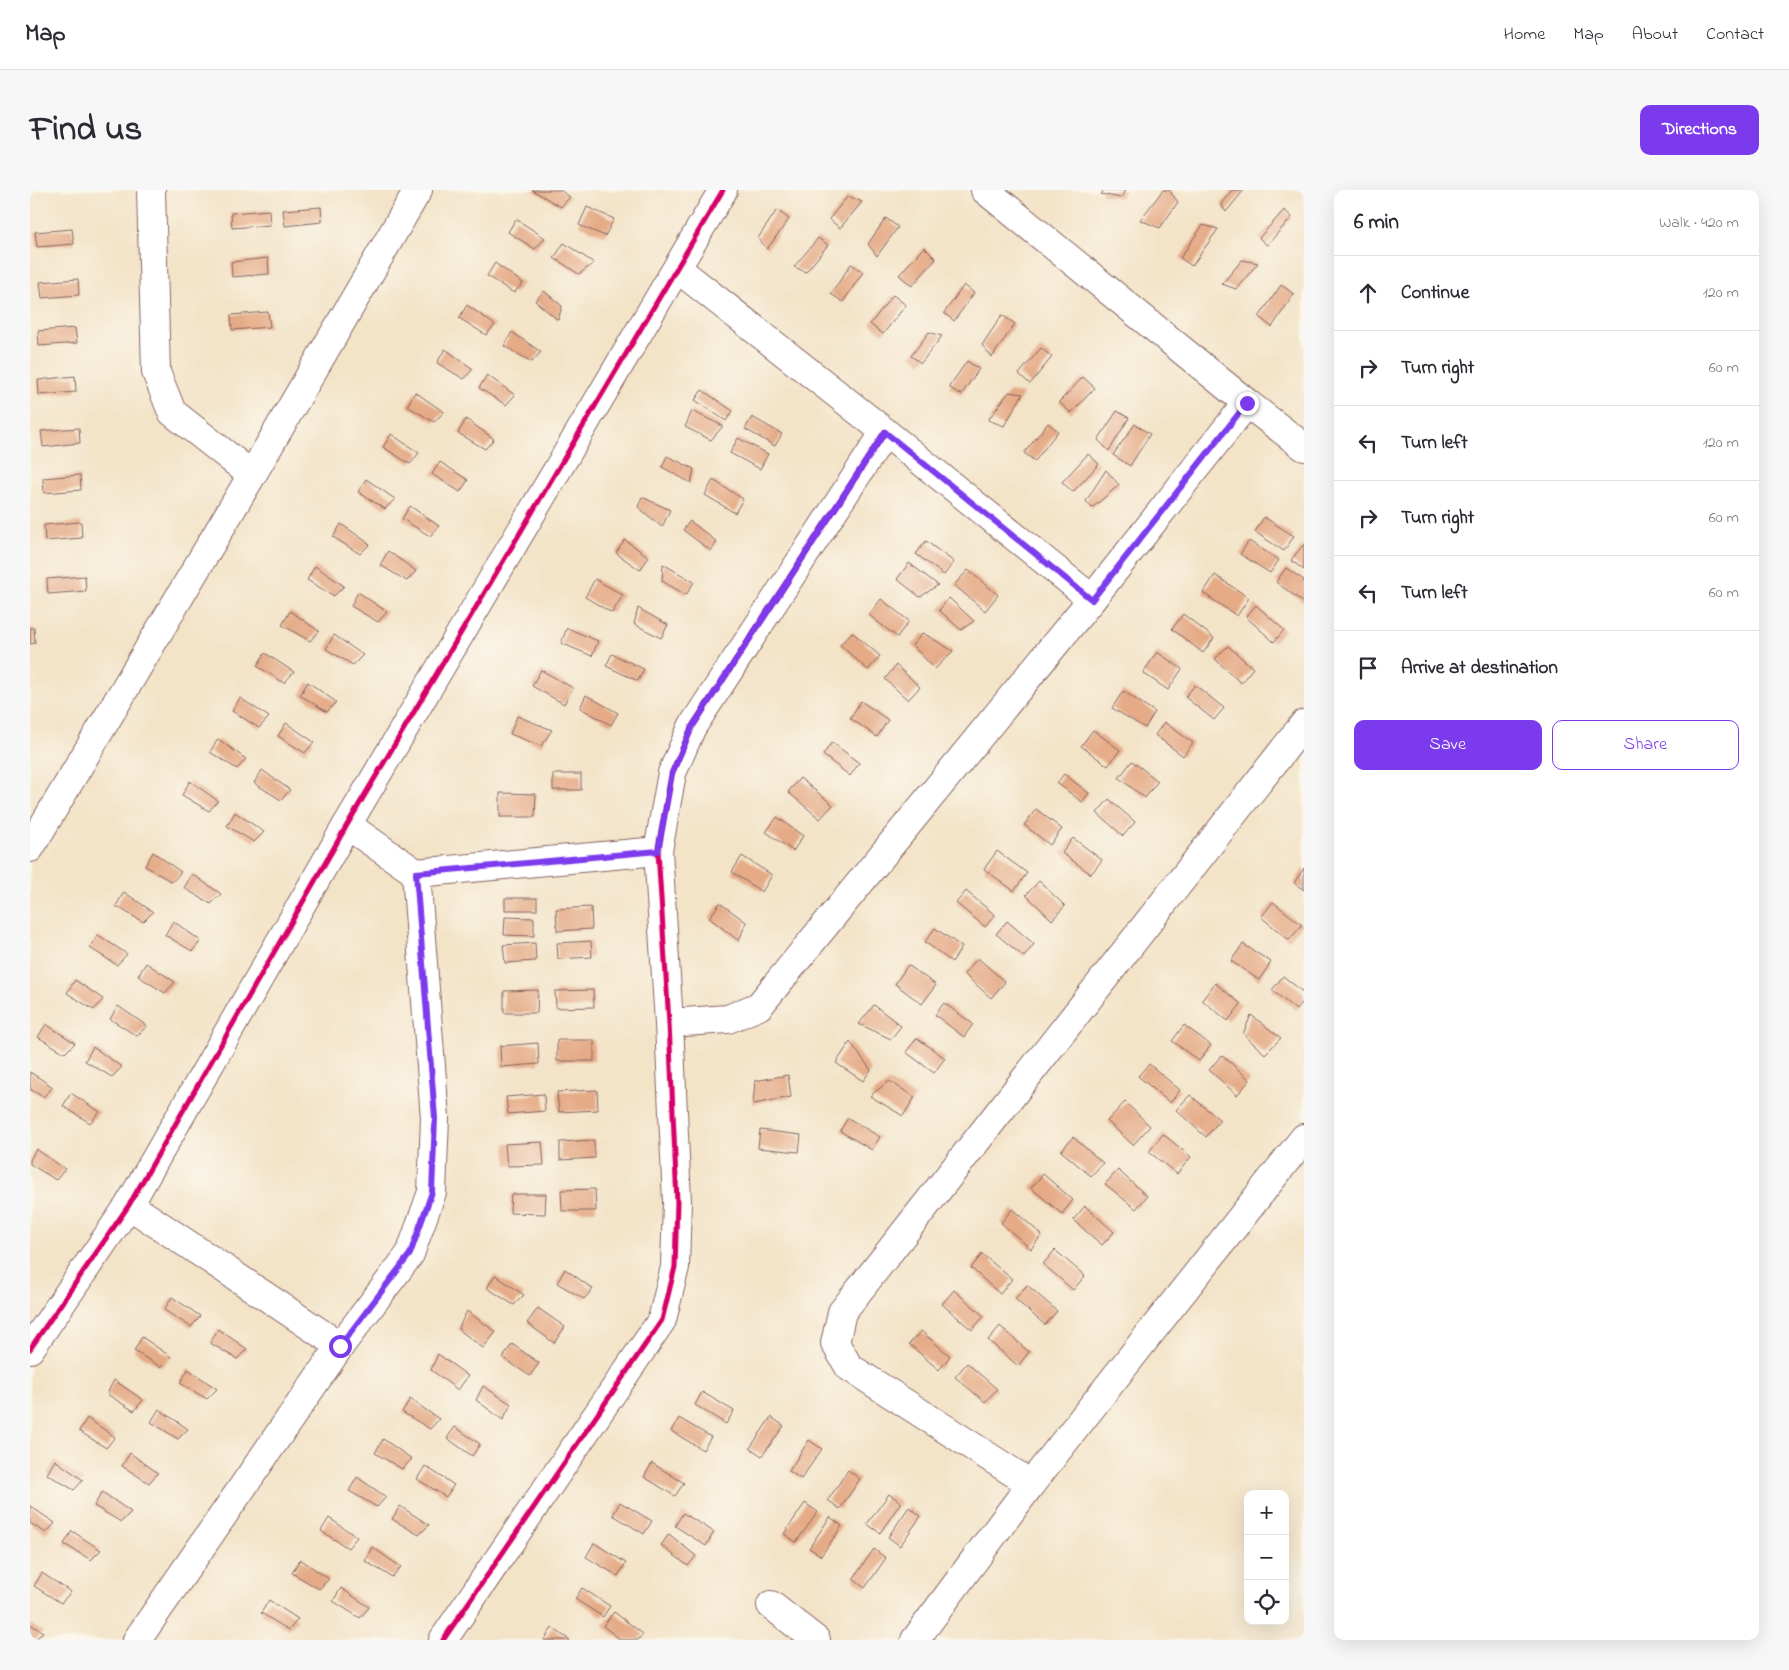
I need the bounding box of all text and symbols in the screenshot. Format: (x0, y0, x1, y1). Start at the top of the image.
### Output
text: Map (25, 17, 66, 52)
text: Home (1504, 22, 1545, 48)
text: Map (1573, 22, 1604, 48)
text: About (1632, 22, 1678, 48)
text: Contact (1706, 22, 1764, 48)
text: Find us (30, 105, 142, 156)
button: Directions (1640, 105, 1759, 155)
text: 6 min (1354, 208, 1399, 238)
text: Walk · 420 m (1659, 211, 1739, 235)
icon: ahead (1354, 279, 1382, 307)
text: Continue (1401, 280, 1469, 307)
text: 120 m (1703, 281, 1739, 305)
icon: right (1354, 354, 1382, 382)
text: Turn right (1401, 355, 1474, 382)
text: 60 m (1709, 356, 1739, 380)
route end (1236, 392, 1259, 415)
icon: left (1354, 429, 1382, 457)
text: Turn left (1401, 430, 1468, 457)
text: 120 m (1703, 431, 1739, 455)
icon: right (1354, 504, 1382, 532)
text: Turn right (1401, 505, 1474, 532)
text: 60 m (1709, 506, 1739, 530)
icon: left (1354, 579, 1382, 607)
text: Turn left (1401, 580, 1468, 607)
text: 60 m (1709, 581, 1739, 605)
icon: arrive (1354, 654, 1382, 682)
text: Arrive at destination (1401, 655, 1558, 682)
button: Save (1354, 720, 1542, 770)
button: Share (1552, 720, 1739, 770)
route start (329, 1335, 352, 1358)
map controls (1244, 1490, 1289, 1625)
button: + (1244, 1490, 1289, 1535)
button: − (1244, 1535, 1289, 1580)
button: locate (1244, 1580, 1289, 1625)

